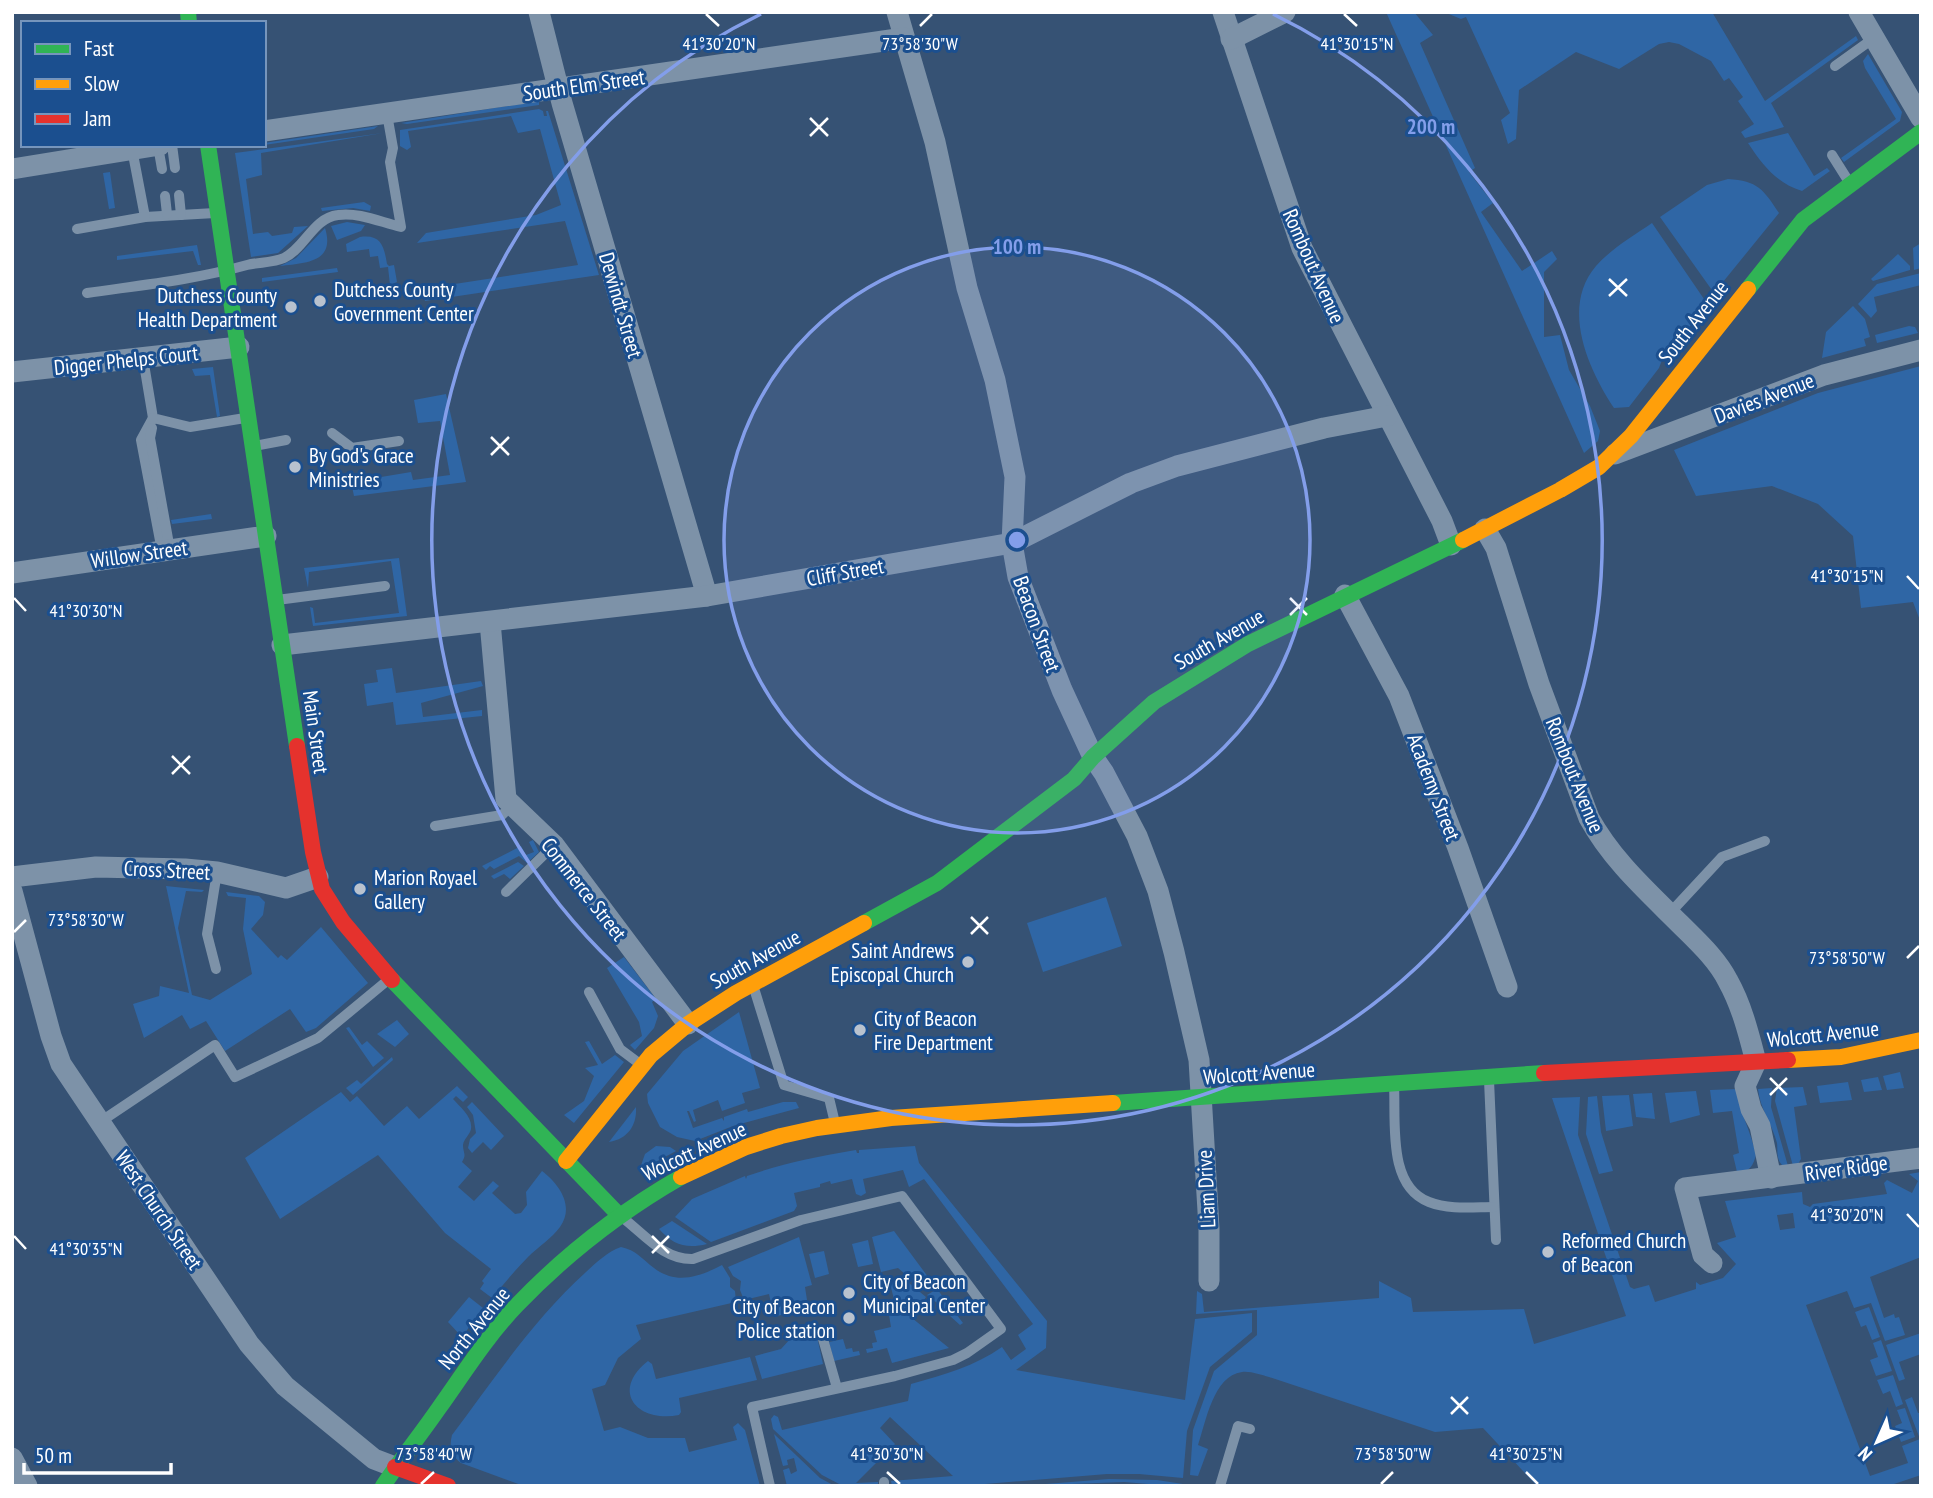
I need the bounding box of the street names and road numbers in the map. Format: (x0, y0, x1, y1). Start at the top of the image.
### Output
street label: South Elm Street (522, 63, 647, 107)
street label: Rombout Avenue (1277, 205, 1351, 327)
street label: Dewindt Street (593, 249, 649, 361)
street label: South Avenue (1652, 275, 1734, 369)
street label: Digger Phelps Court (53, 339, 200, 381)
street label: Davies Avenue (1710, 367, 1818, 429)
street label: Willow Street (89, 534, 189, 574)
street label: Cliff Street (804, 552, 886, 592)
street label: Beacon Street (1007, 572, 1067, 676)
street label: South Avenue (1169, 603, 1269, 675)
street label: Main Street (297, 689, 335, 775)
street label: Rombout Avenue (1540, 713, 1610, 837)
street label: Academy Street (1401, 730, 1467, 844)
street label: Commerce Street (535, 832, 633, 946)
street label: Cross Street (123, 854, 211, 886)
street label: South Avenue (705, 923, 805, 995)
street label: Wolcott Avenue (1766, 1015, 1880, 1053)
street label: Wolcott Avenue (1202, 1056, 1316, 1090)
street label: Wolcott Avenue (638, 1115, 750, 1187)
street label: West Church Street (109, 1145, 209, 1275)
street label: Liam Drive (1190, 1149, 1222, 1229)
street label: River Ridge (1803, 1149, 1889, 1187)
street label: North Avenue (432, 1281, 516, 1375)

